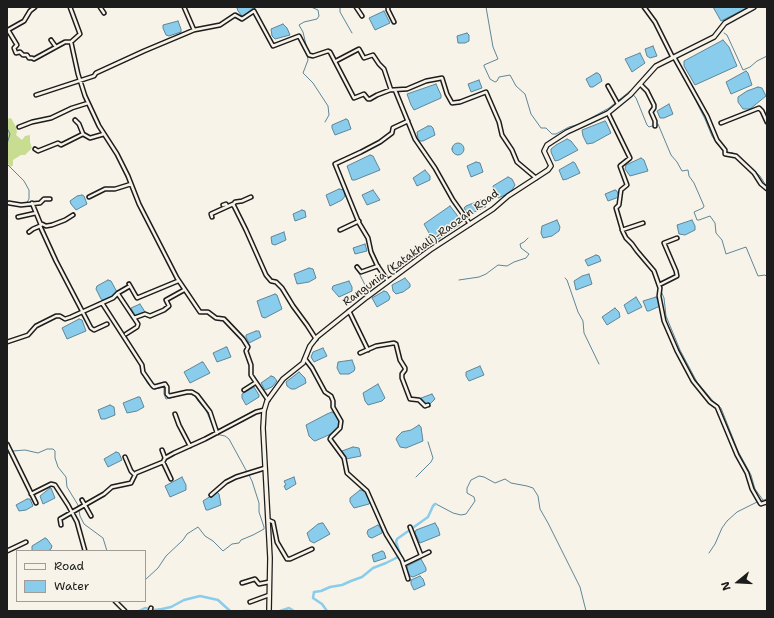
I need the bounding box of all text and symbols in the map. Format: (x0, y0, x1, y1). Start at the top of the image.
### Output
street label: Rangunia (Katakhali)-Raozan Road (340, 187, 502, 309)
legend (16, 550, 146, 602)
text: Road (54, 558, 84, 574)
north arrow (718, 562, 758, 602)
text: Water (54, 578, 89, 594)
text: N (718, 579, 735, 592)

